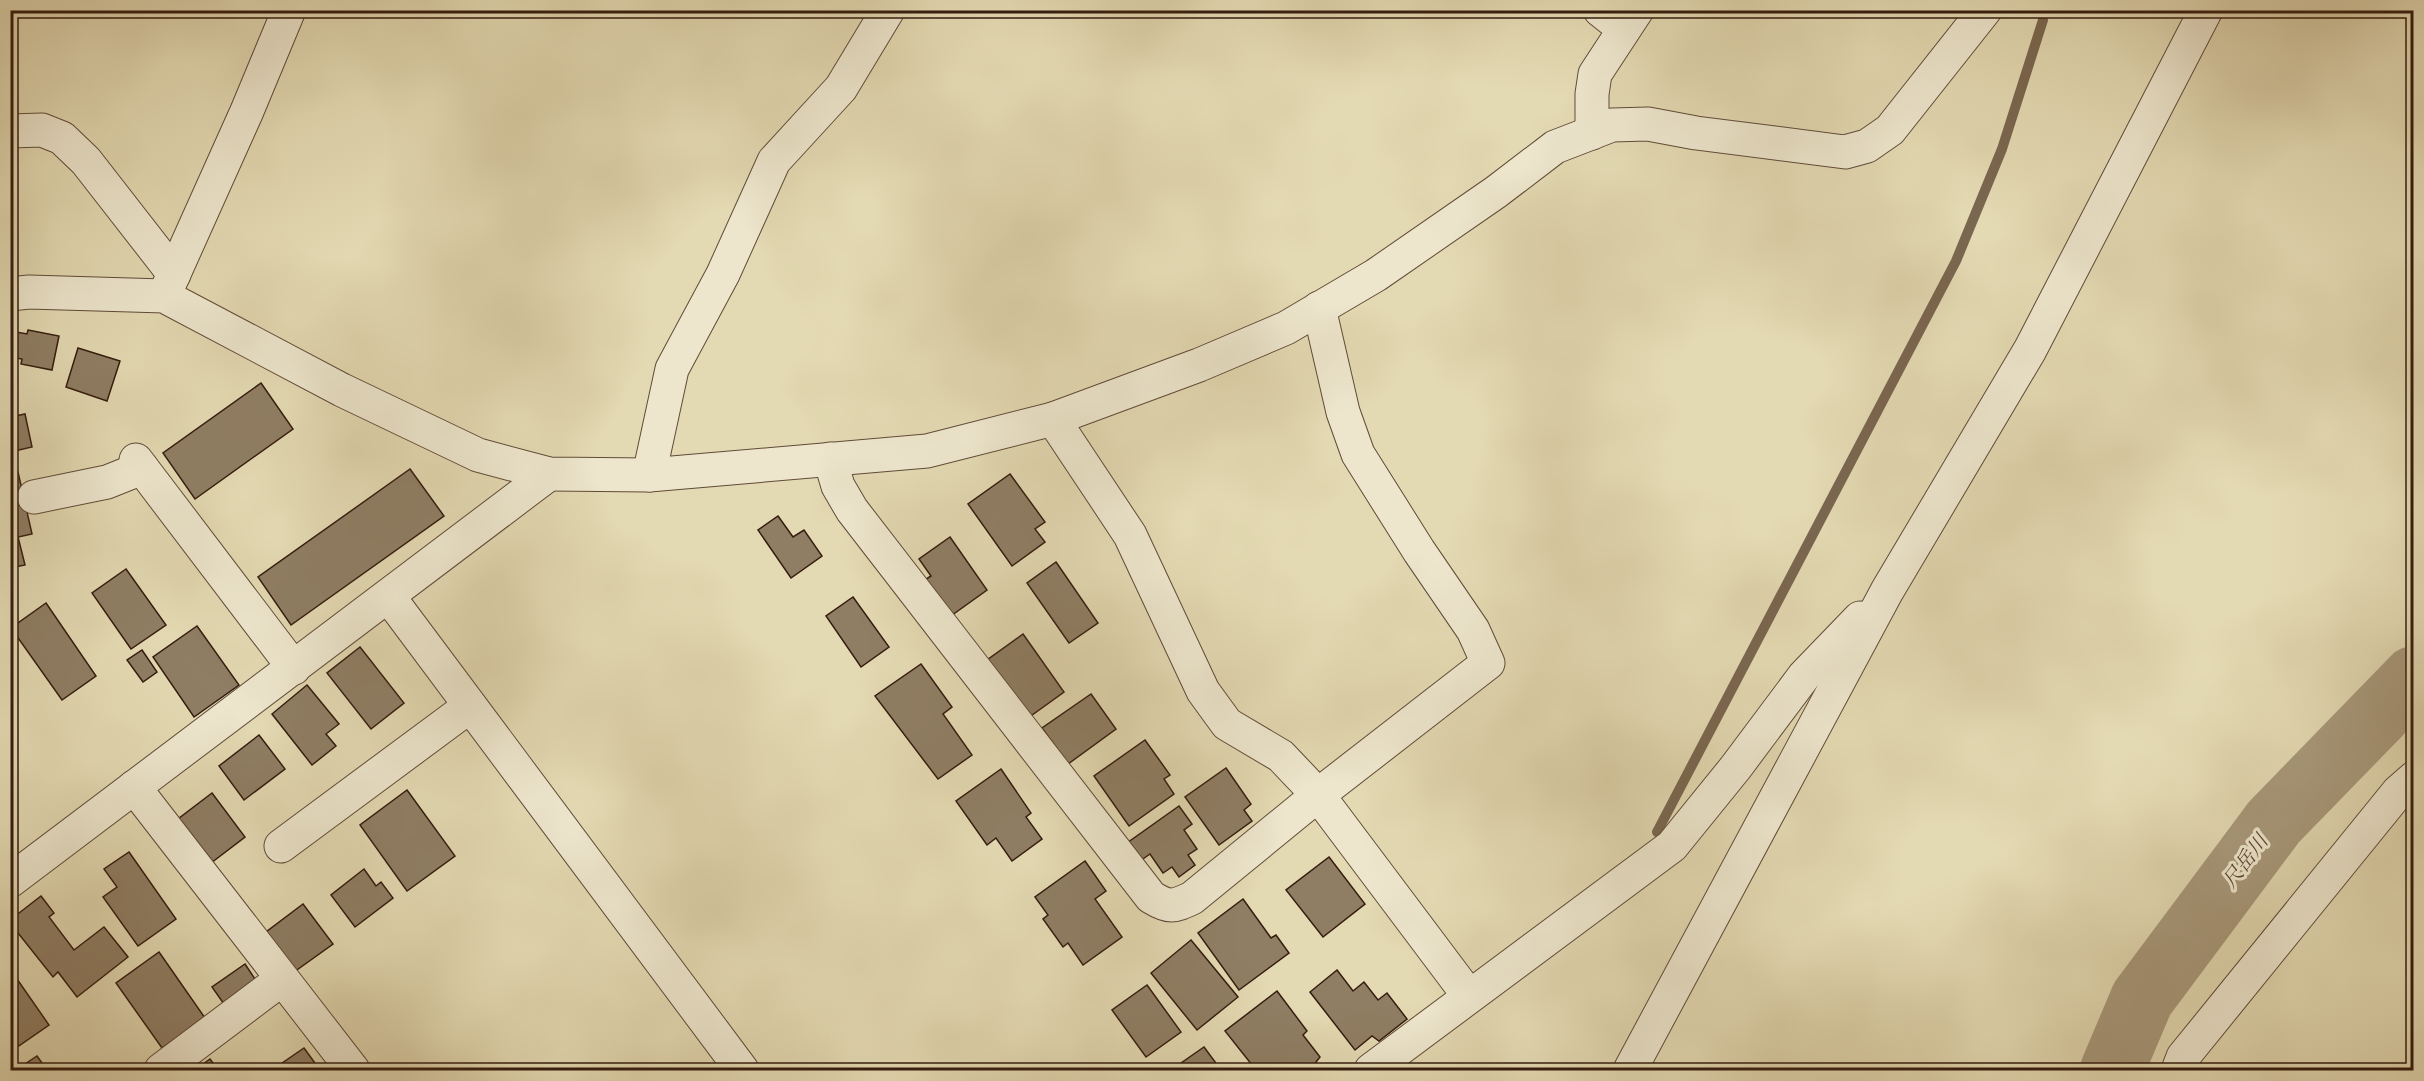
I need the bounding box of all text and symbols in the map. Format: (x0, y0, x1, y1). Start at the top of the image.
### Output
water label: 尺岳川 (2217, 828, 2277, 895)

